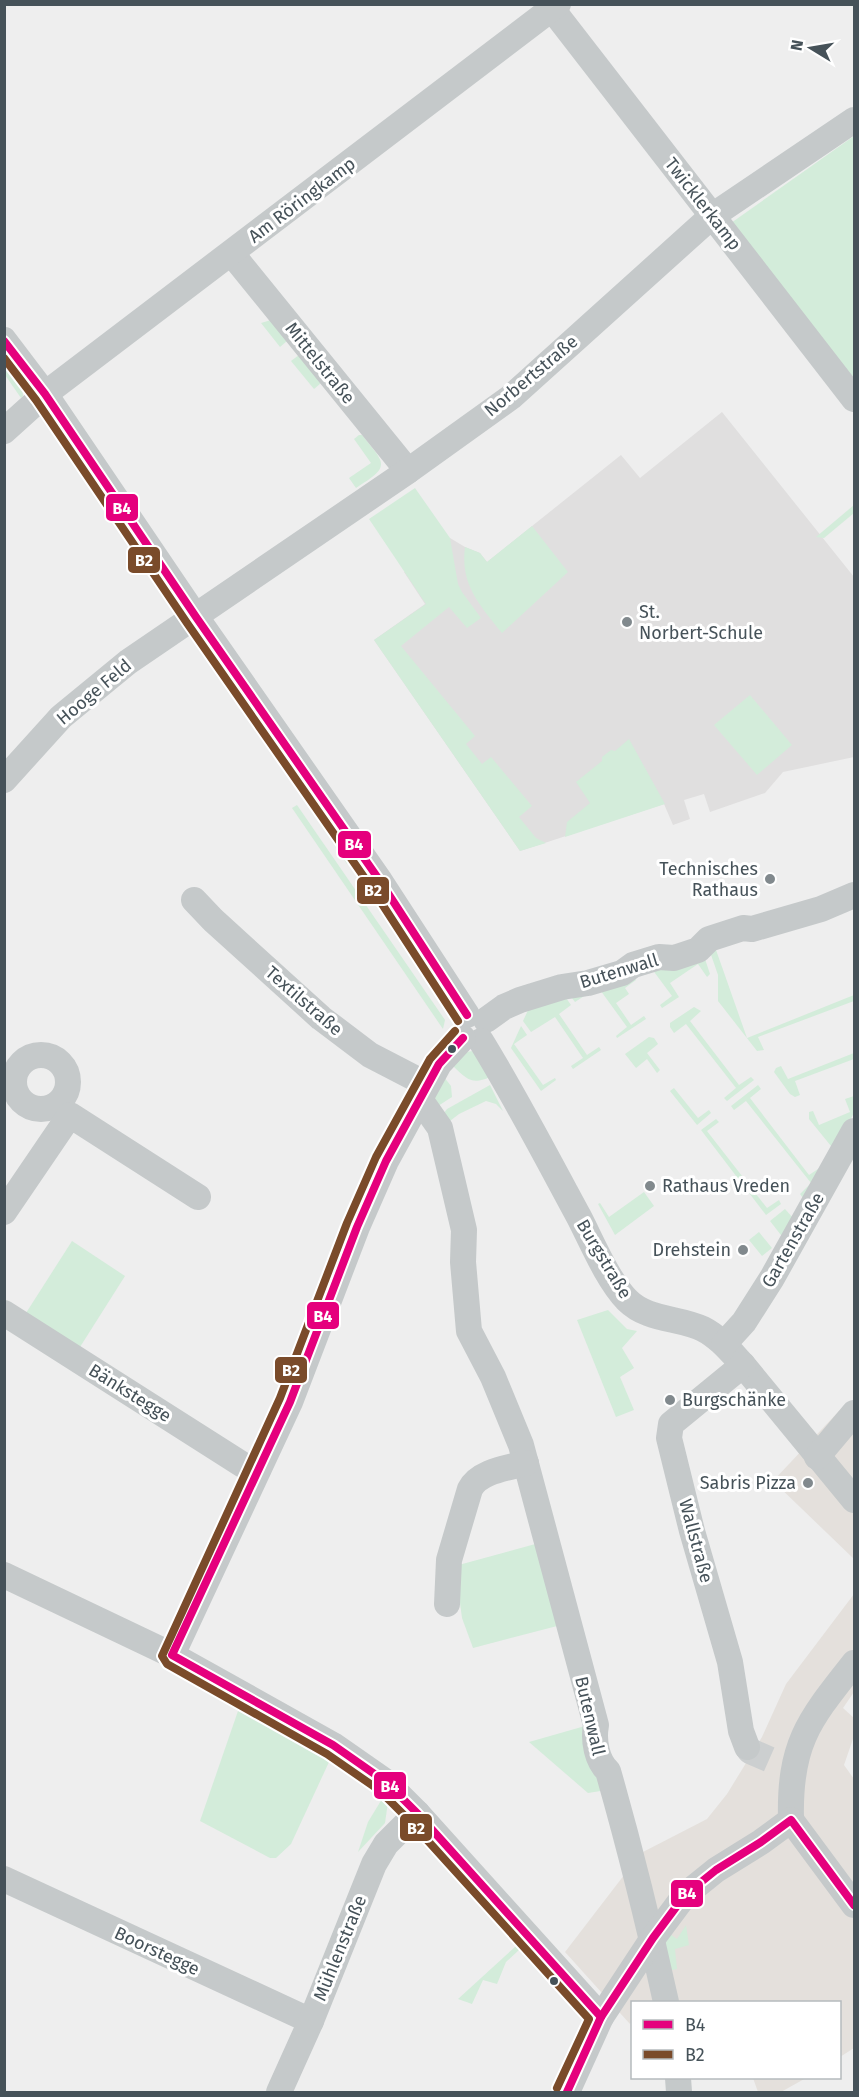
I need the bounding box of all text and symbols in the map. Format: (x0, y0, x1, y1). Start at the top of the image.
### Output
north arrow (781, 18, 841, 78)
text: N (786, 38, 807, 52)
street label: Am Röringkamp (244, 153, 360, 247)
street label: Twicklerkamp (660, 153, 746, 255)
street label: Mittelstraße (280, 318, 360, 408)
street label: Norbertstraße (480, 331, 582, 421)
line badge: B4 (105, 493, 139, 522)
text: B4 (113, 499, 131, 518)
line badge: B2 (127, 546, 161, 574)
text: B2 (135, 551, 153, 570)
place label: St. Norbert-Schule (639, 601, 763, 644)
marker: St. Norbert-Schule (620, 615, 634, 629)
street label: Hooge Feld (52, 654, 136, 730)
line badge: B4 (337, 830, 372, 859)
text: B4 (345, 835, 363, 854)
place label: Technisches Rathaus (659, 858, 758, 901)
marker: Technisches Rathaus (763, 872, 777, 886)
line badge: B2 (356, 876, 390, 905)
text: B2 (364, 881, 382, 900)
street label: Butenwall (577, 949, 661, 993)
street label: Textilstraße (261, 962, 347, 1040)
unlabelled marker (446, 1043, 458, 1055)
place label: Rathaus Vreden (662, 1175, 790, 1197)
marker: Rathaus Vreden (643, 1179, 657, 1193)
street label: Gartenstraße (757, 1189, 829, 1291)
street label: Burgstraße (572, 1215, 636, 1303)
place label: Drehstein (653, 1239, 731, 1261)
marker: Drehstein (736, 1243, 750, 1257)
line badge: B4 (306, 1301, 340, 1330)
text: B4 (314, 1307, 332, 1326)
line badge: B2 (274, 1356, 308, 1384)
street label: Bänkstegge (85, 1359, 175, 1427)
text: B2 (282, 1361, 300, 1380)
place label: Burgschänke (682, 1389, 786, 1411)
marker: Burgschänke (663, 1393, 677, 1407)
place label: Sabris Pizza (700, 1472, 796, 1494)
marker: Sabris Pizza (801, 1476, 815, 1490)
street label: Wallstraße (674, 1497, 718, 1585)
street label: Butenwall (570, 1674, 610, 1758)
line badge: B4 (373, 1771, 407, 1800)
text: B4 (381, 1777, 399, 1796)
line badge: B2 (399, 1813, 433, 1842)
text: B2 (407, 1819, 425, 1838)
line badge: B4 (670, 1879, 704, 1908)
text: B4 (678, 1884, 696, 1903)
street label: Mühlenstraße (309, 1892, 371, 2004)
street label: Boorstegge (111, 1922, 203, 1980)
unlabelled marker (548, 1975, 560, 1987)
legend (631, 2001, 841, 2079)
text: B4 (685, 2014, 706, 2036)
text: B2 (685, 2044, 705, 2066)

